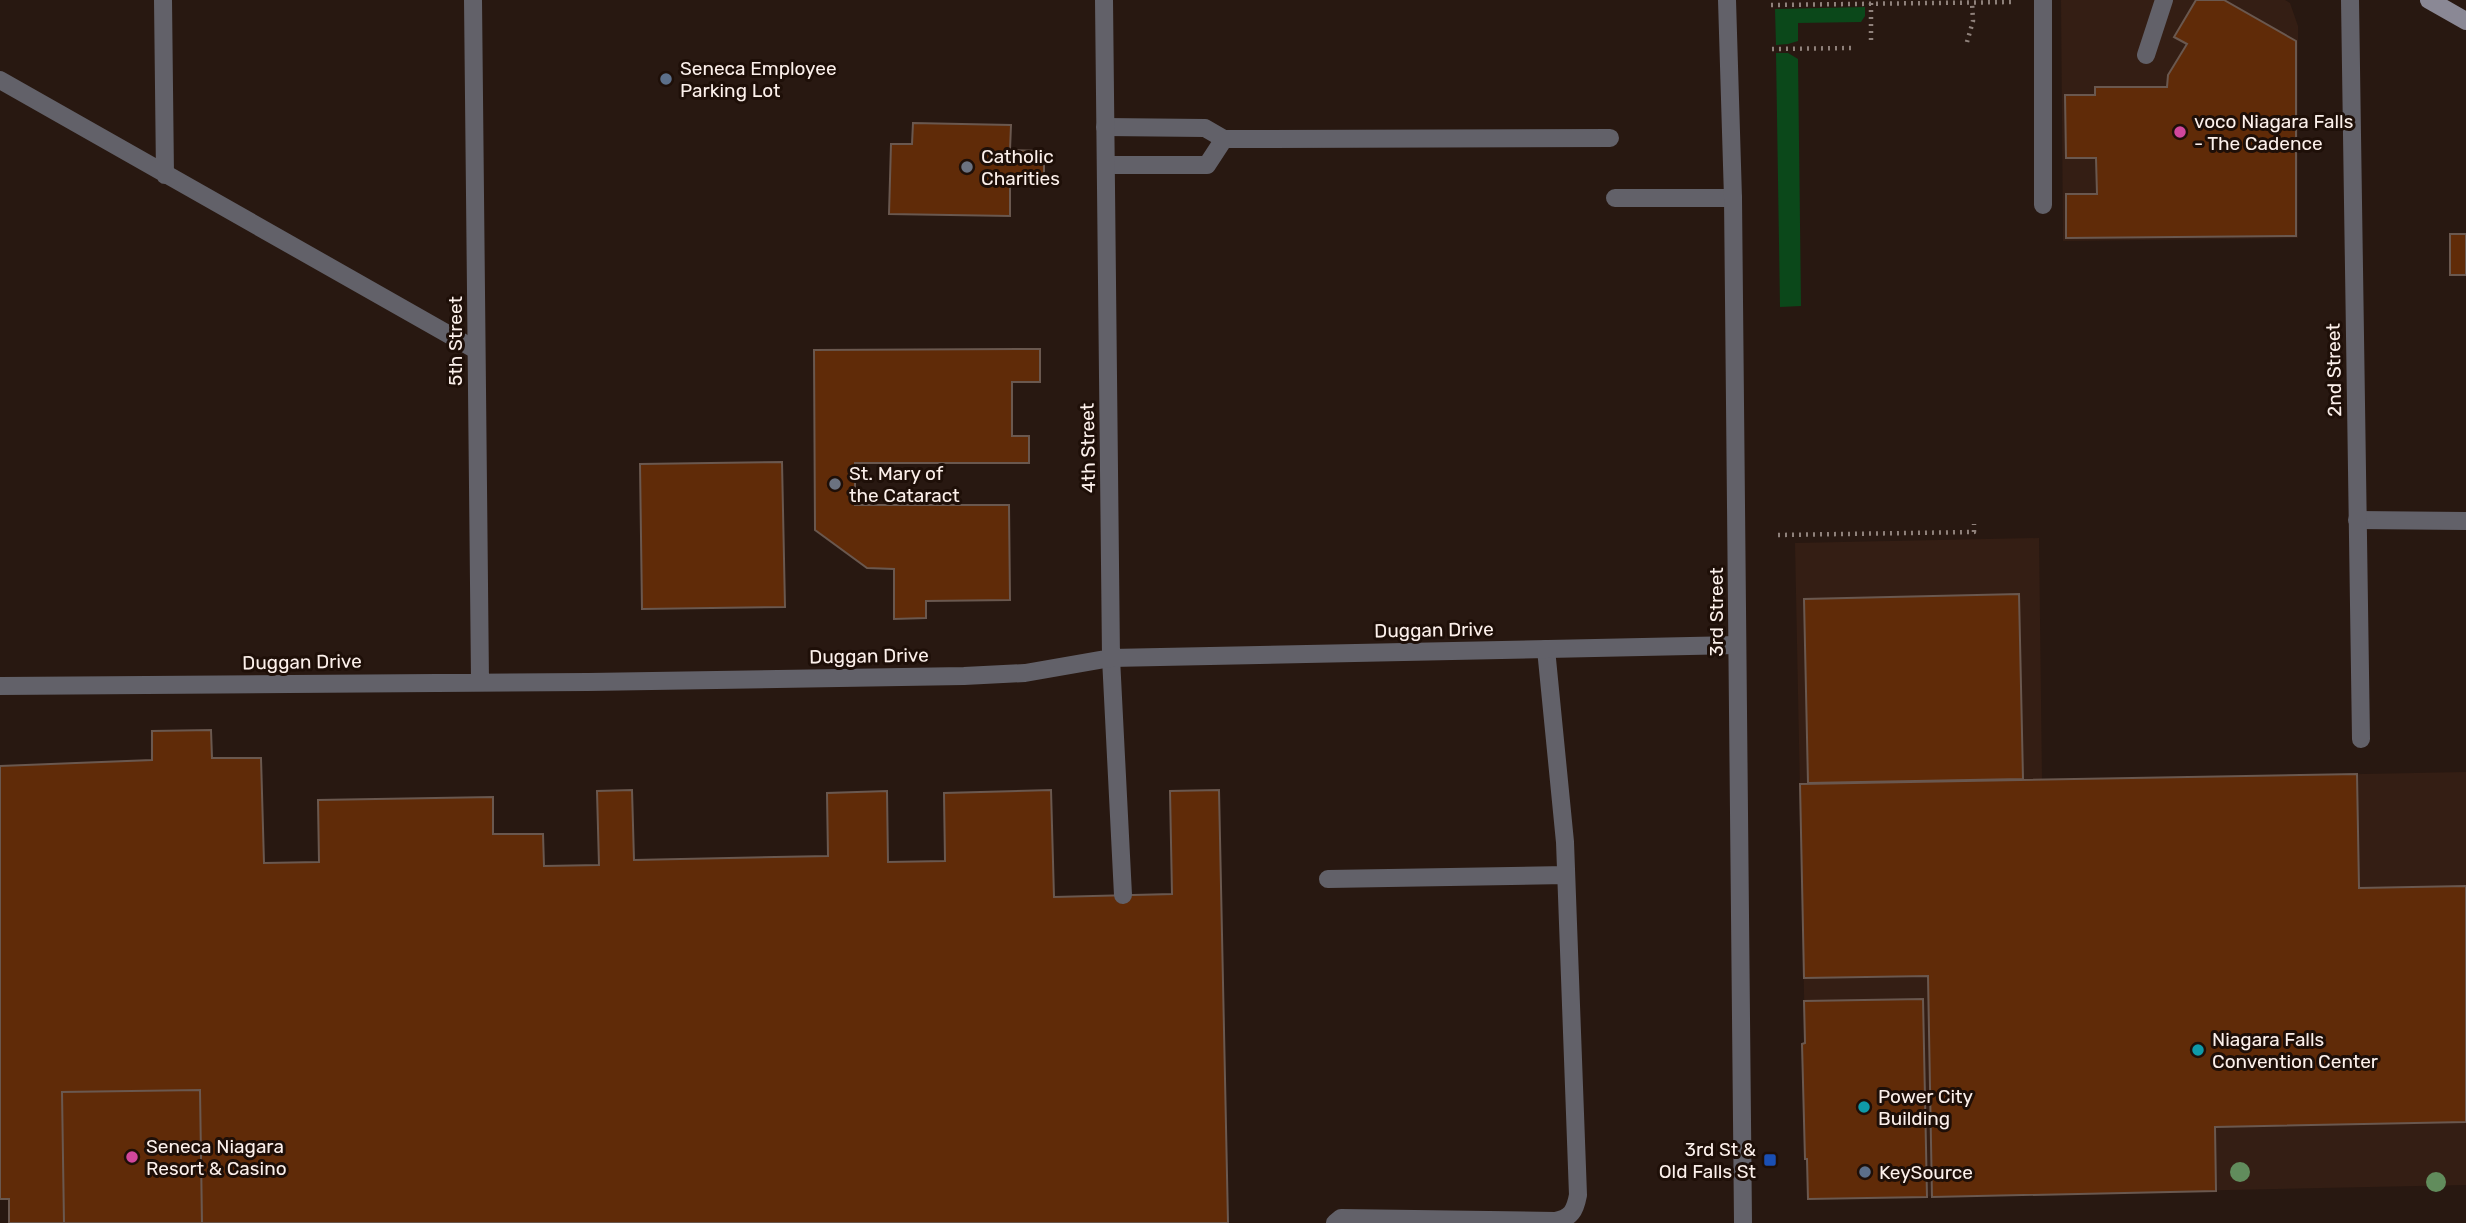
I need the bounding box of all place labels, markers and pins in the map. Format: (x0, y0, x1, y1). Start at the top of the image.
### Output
place label: Seneca Employee Parking Lot (680, 57, 837, 102)
marker: Seneca Employee Parking Lot (658, 71, 674, 87)
place label: voco Niagara Falls - The Cadence (2194, 110, 2353, 155)
marker: voco Niagara Falls - The Cadence (2172, 124, 2188, 140)
place label: Catholic Charities (981, 145, 1060, 190)
marker: Catholic Charities (959, 159, 975, 175)
place label: St. Mary of the Cataract (849, 462, 960, 507)
marker: St. Mary of the Cataract (827, 476, 843, 492)
place label: Niagara Falls Convention Center (2212, 1028, 2379, 1073)
marker: Niagara Falls Convention Center (2190, 1042, 2206, 1058)
place label: Power City Building (1878, 1085, 1973, 1130)
marker: Power City Building (1856, 1099, 1872, 1115)
place label: Seneca Niagara Resort & Casino (146, 1135, 287, 1180)
place label: 3rd St & Old Falls St (1659, 1138, 1757, 1183)
marker: Seneca Niagara Resort & Casino (124, 1149, 140, 1165)
marker: 3rd St & Old Falls St (1762, 1152, 1778, 1168)
place label: KeySource (1879, 1161, 1973, 1184)
marker: KeySource (1857, 1164, 1873, 1180)

